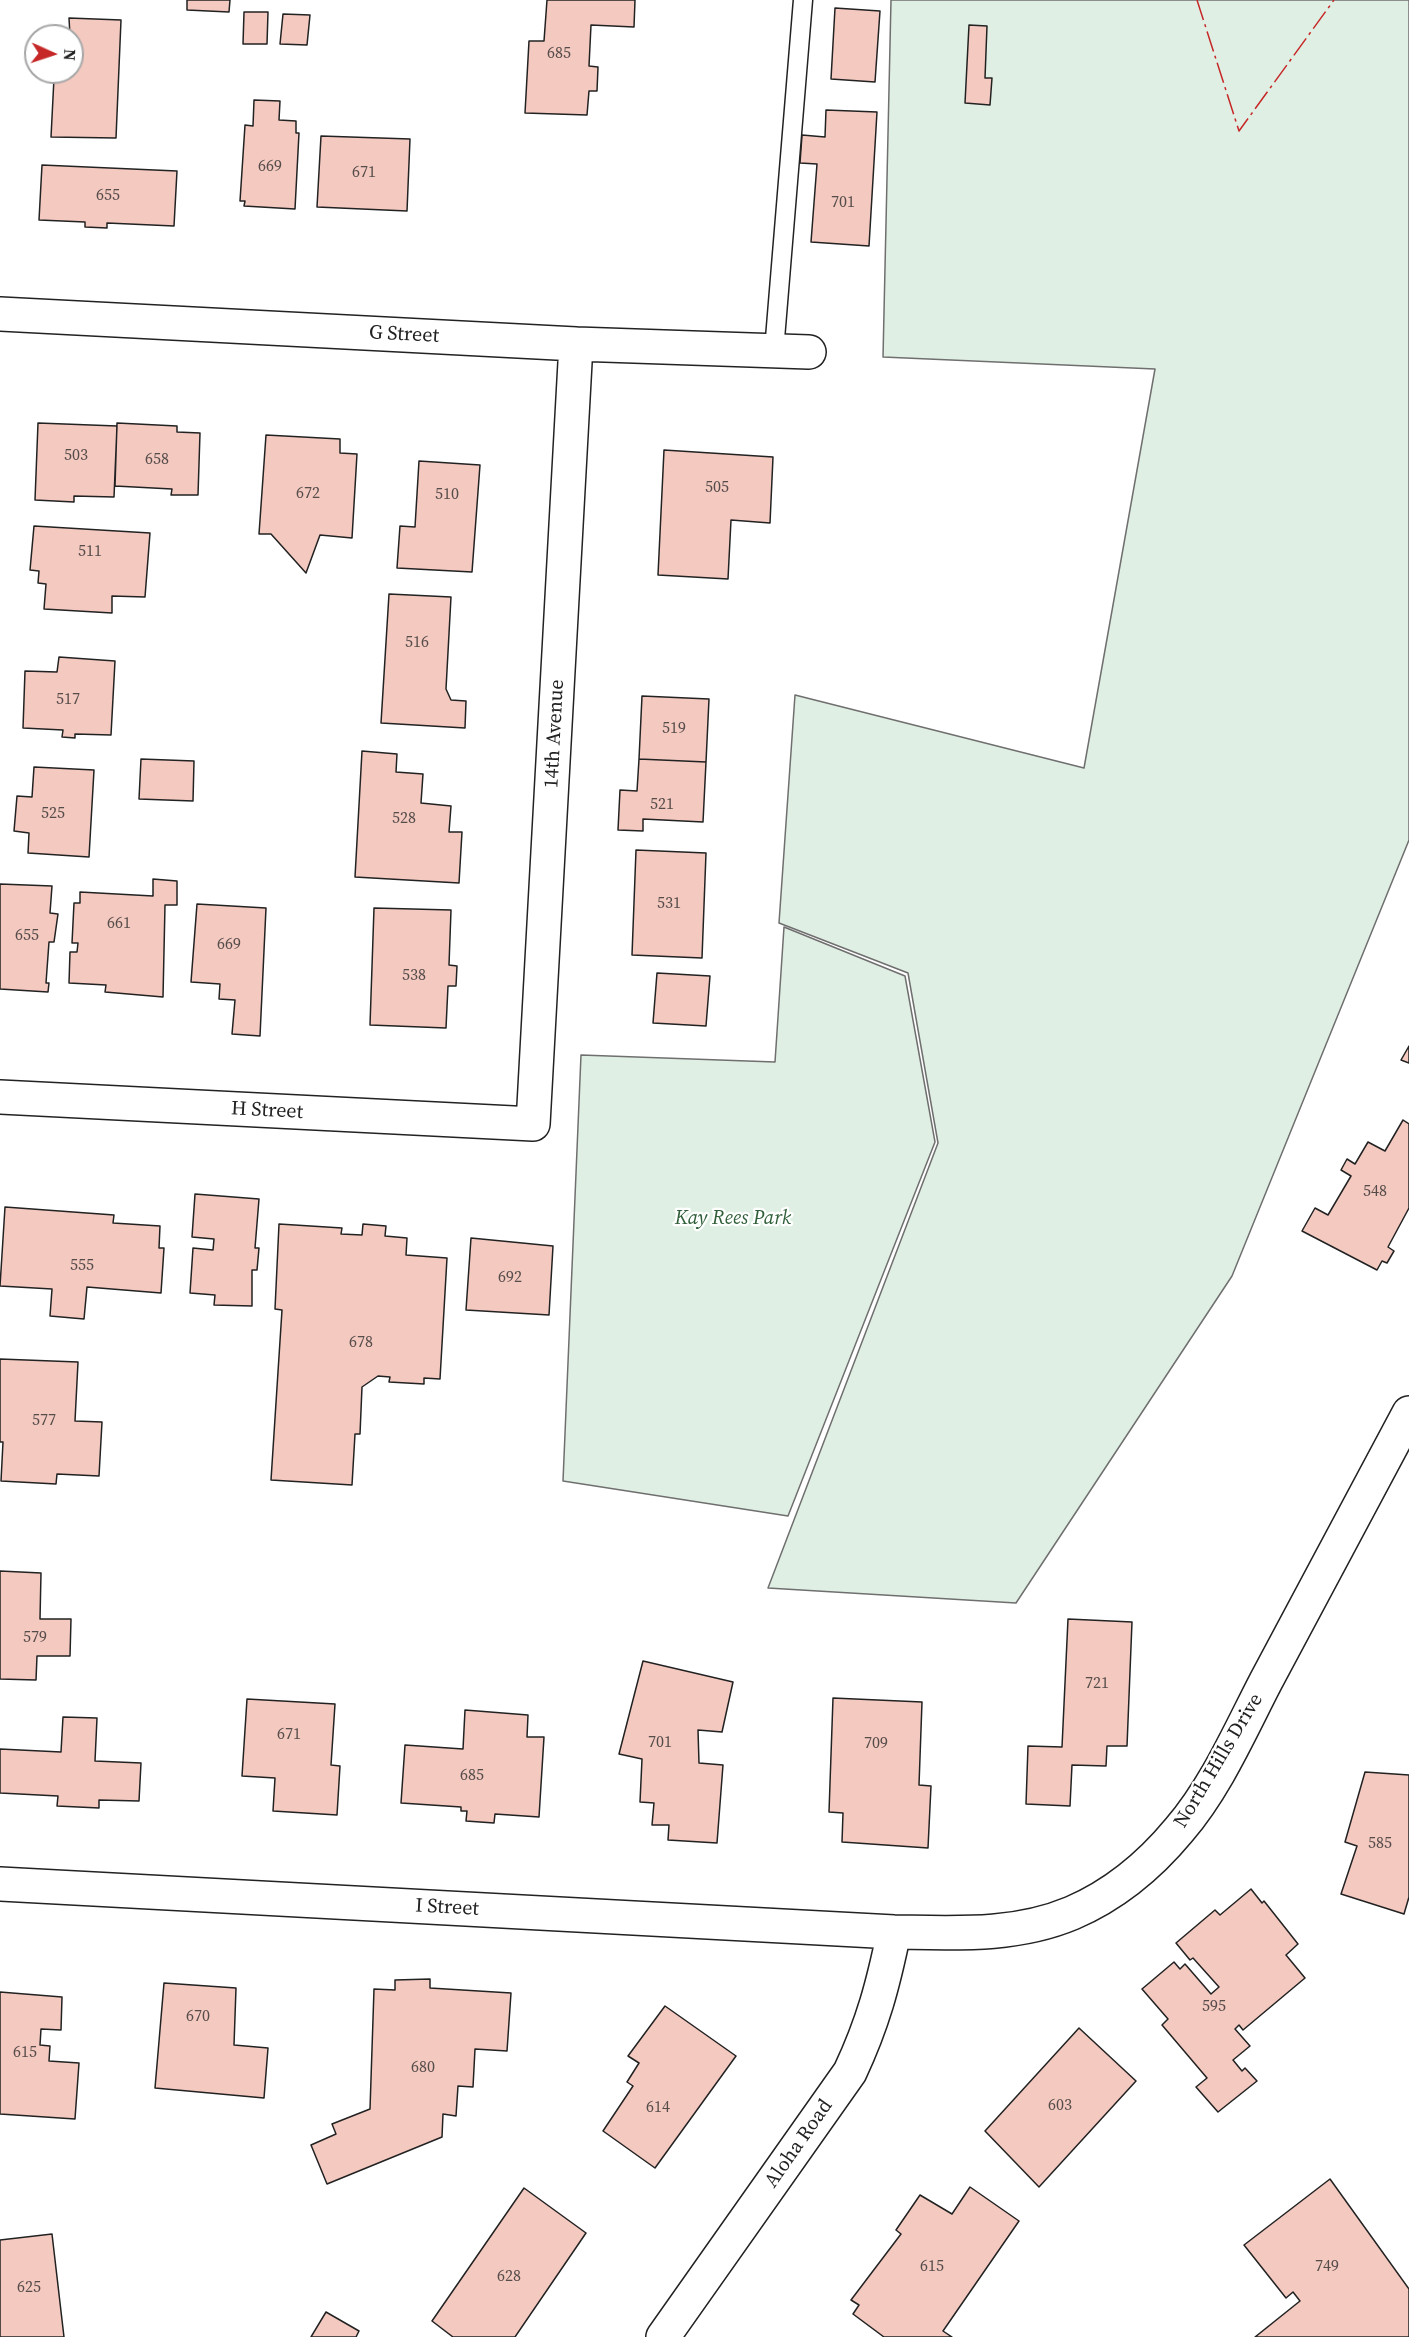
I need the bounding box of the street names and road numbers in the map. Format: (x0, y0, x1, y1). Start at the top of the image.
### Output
street label: G Street (368, 321, 440, 349)
street label: 14th Avenue (540, 679, 570, 789)
street label: H Street (230, 1097, 304, 1125)
street label: North Hills Drive (1169, 1689, 1269, 1833)
street label: I Street (415, 1894, 479, 1922)
street label: Aloha Road (760, 2095, 838, 2193)

